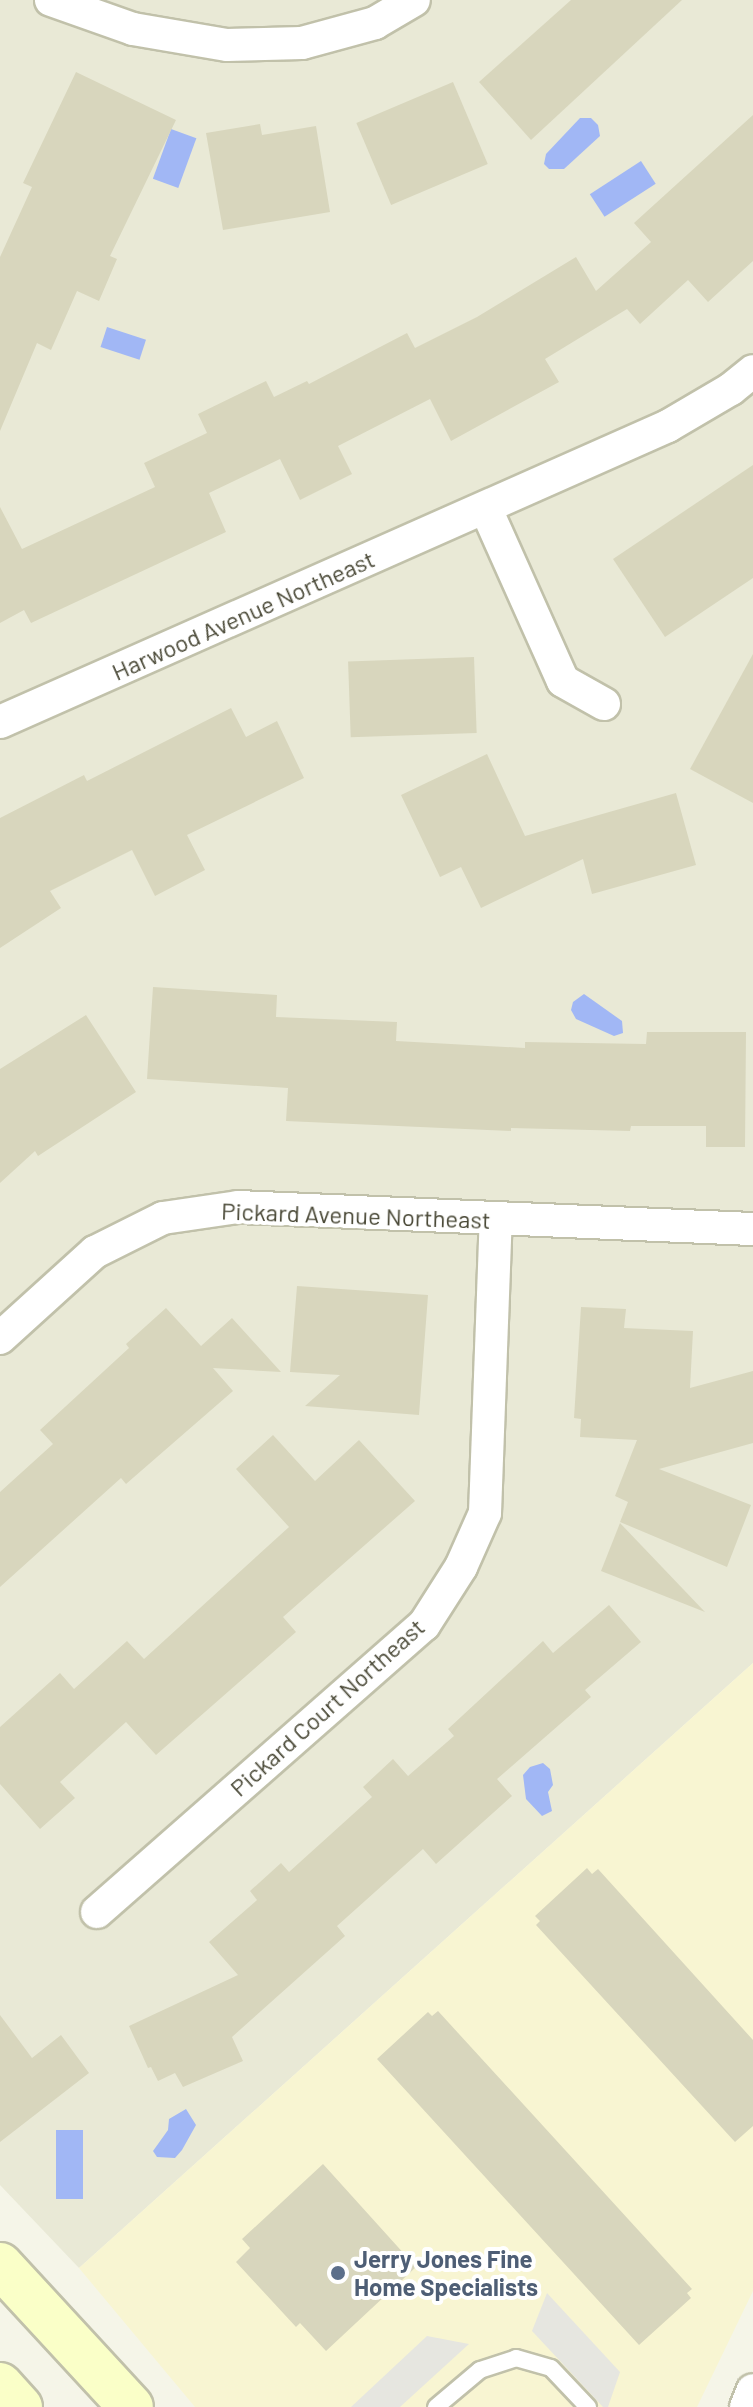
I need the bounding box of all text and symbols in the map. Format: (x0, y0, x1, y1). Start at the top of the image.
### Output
street label: Harwood Avenue Northeast (107, 544, 379, 686)
street label: Pickard Avenue Northeast (221, 1196, 491, 1234)
street label: Pickard Court Northeast (224, 1612, 430, 1802)
place label: Jerry Jones Fine Home Specialists (354, 2245, 538, 2301)
marker: Jerry Jones Fine Home Specialists (329, 2264, 347, 2282)

